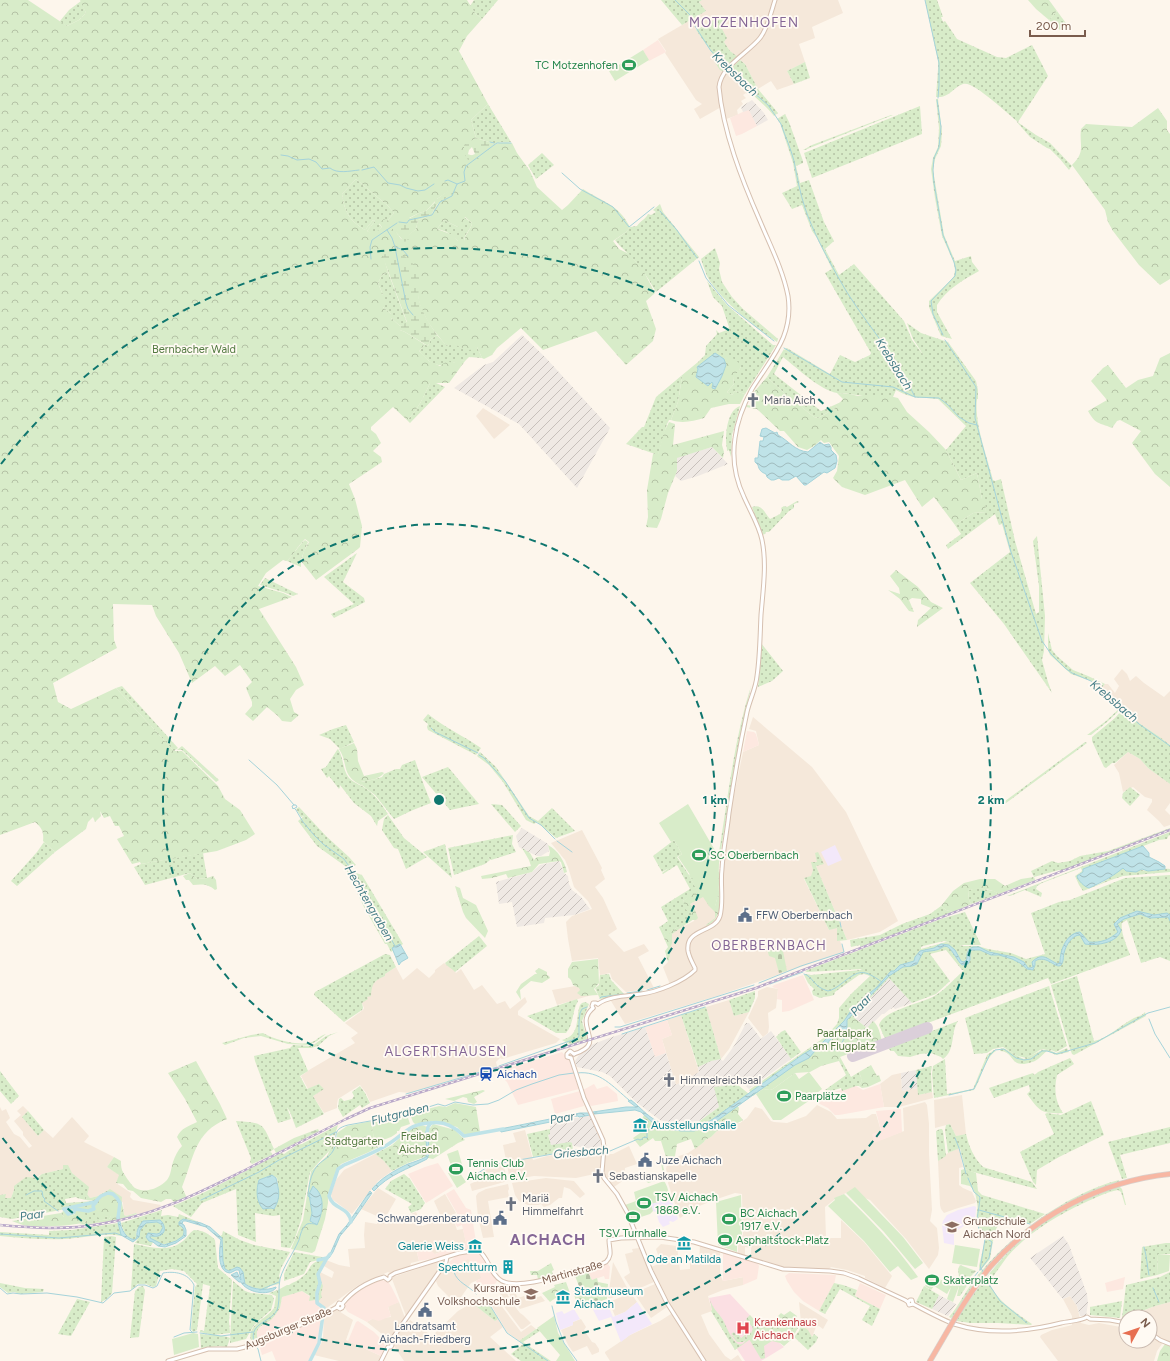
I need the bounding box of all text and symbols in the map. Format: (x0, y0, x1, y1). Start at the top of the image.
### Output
scale bar (1030, 12, 1085, 38)
district label: MOTZENHOFEN (689, 15, 799, 30)
text: 200 m (1036, 19, 1071, 33)
water label: Krebsbach (709, 49, 761, 99)
sports icon: TC Motzenhofen (621, 57, 637, 73)
place label: TC Motzenhofen (535, 59, 618, 72)
water label: Krebsbach (873, 336, 915, 393)
park label: Bernbacher Wald (152, 343, 236, 356)
church icon: Maria Aich (745, 392, 761, 408)
place label: Maria Aich (764, 394, 816, 407)
water label: Krebsbach (1087, 677, 1141, 725)
centre of rings (432, 793, 446, 807)
text: 1 km (703, 793, 727, 807)
text: 2 km (978, 793, 1004, 807)
sports icon: SC Oberbernbach (691, 847, 707, 863)
place label: SC Oberbernbach (710, 849, 799, 862)
water label: Hechtengraben (342, 863, 396, 944)
public building icon: FFW Oberbernbach (737, 907, 753, 923)
place label: FFW Oberbernbach (756, 909, 852, 922)
district label: OBERBERNBACH (711, 938, 827, 953)
water label: Paar (847, 990, 875, 1019)
park label: Paartalpark am Flugplatz (813, 1027, 875, 1053)
district label: ALGERTSHAUSEN (385, 1044, 507, 1059)
station icon: Aichach (478, 1066, 494, 1082)
place label: Aichach (497, 1068, 537, 1081)
church icon: Himmelreichsaal (661, 1072, 677, 1088)
place label: Himmelreichsaal (680, 1074, 761, 1087)
sports icon: Paarplätze (776, 1088, 792, 1104)
place label: Paarplätze (795, 1090, 846, 1103)
water label: Flutgraben (370, 1100, 431, 1128)
water label: Paar (548, 1109, 576, 1127)
museum icon: Ausstellungshalle (632, 1117, 648, 1133)
place label: Ausstellungshalle (651, 1119, 736, 1132)
park label: Freibad Aichach (399, 1130, 439, 1156)
park label: Stadtgarten (324, 1135, 384, 1148)
water label: Griesbach (553, 1143, 610, 1161)
public building icon: Juze Aichach (637, 1152, 653, 1168)
place label: Juze Aichach (656, 1154, 722, 1167)
place label: Tennis Club Aichach e.V. (467, 1157, 528, 1183)
sports icon: Tennis Club Aichach e.V. (448, 1161, 464, 1177)
church icon: Sebastianskapelle (590, 1168, 606, 1184)
place label: Sebastianskapelle (609, 1170, 697, 1183)
place label: TSV Aichach 1868 e.V. (655, 1191, 718, 1217)
place label: Mariä Himmelfahrt (522, 1192, 584, 1218)
sports icon: TSV Aichach 1868 e.V. (636, 1195, 652, 1211)
church icon: Mariä Himmelfahrt (503, 1196, 519, 1212)
water label: Paar (19, 1206, 46, 1224)
place label: BC Aichach 1917 e.V. (740, 1207, 797, 1233)
sports icon: TSV Turnhalle (625, 1209, 641, 1225)
public building icon: Schwangerenberatung (492, 1210, 508, 1226)
sports icon: BC Aichach 1917 e.V. (721, 1211, 737, 1227)
place label: Schwangerenberatung (377, 1212, 489, 1225)
place label: Grundschule Aichach Nord (963, 1215, 1031, 1241)
school or university icon: Grundschule Aichach Nord (944, 1219, 960, 1235)
place label: TSV Turnhalle (599, 1227, 667, 1240)
district label: AICHACH (510, 1231, 586, 1249)
sports icon: Asphaltstock-Platz (717, 1232, 733, 1248)
place label: Asphaltstock-Platz (736, 1234, 829, 1247)
museum icon: Ode an Matilda (676, 1235, 692, 1251)
museum icon: Galerie Weiss (467, 1238, 483, 1254)
place label: Galerie Weiss (398, 1240, 464, 1253)
place label: Ode an Matilda (647, 1253, 721, 1266)
street label: Martinstraße (540, 1258, 604, 1287)
building icon: Spechtturm (500, 1259, 516, 1275)
place label: Spechtturm (438, 1261, 497, 1274)
sports icon: Skaterplatz (924, 1272, 940, 1288)
place label: Skaterplatz (943, 1274, 999, 1287)
place label: Kursraum Volkshochschule (437, 1282, 520, 1308)
place label: Stadtmuseum Aichach (574, 1285, 643, 1311)
school or university icon: Kursraum Volkshochschule (523, 1286, 539, 1302)
museum icon: Stadtmuseum Aichach (555, 1289, 571, 1305)
public building icon: Landratsamt Aichach-Friedberg (417, 1302, 433, 1318)
street label: Augsburger Straße (243, 1304, 333, 1353)
north arrow (1118, 1309, 1158, 1349)
text: N (1138, 1315, 1153, 1330)
place label: Krankenhaus Aichach (754, 1316, 817, 1342)
place label: Landratsamt Aichach-Friedberg (379, 1320, 471, 1346)
hospital icon: Krankenhaus Aichach (735, 1320, 751, 1336)

